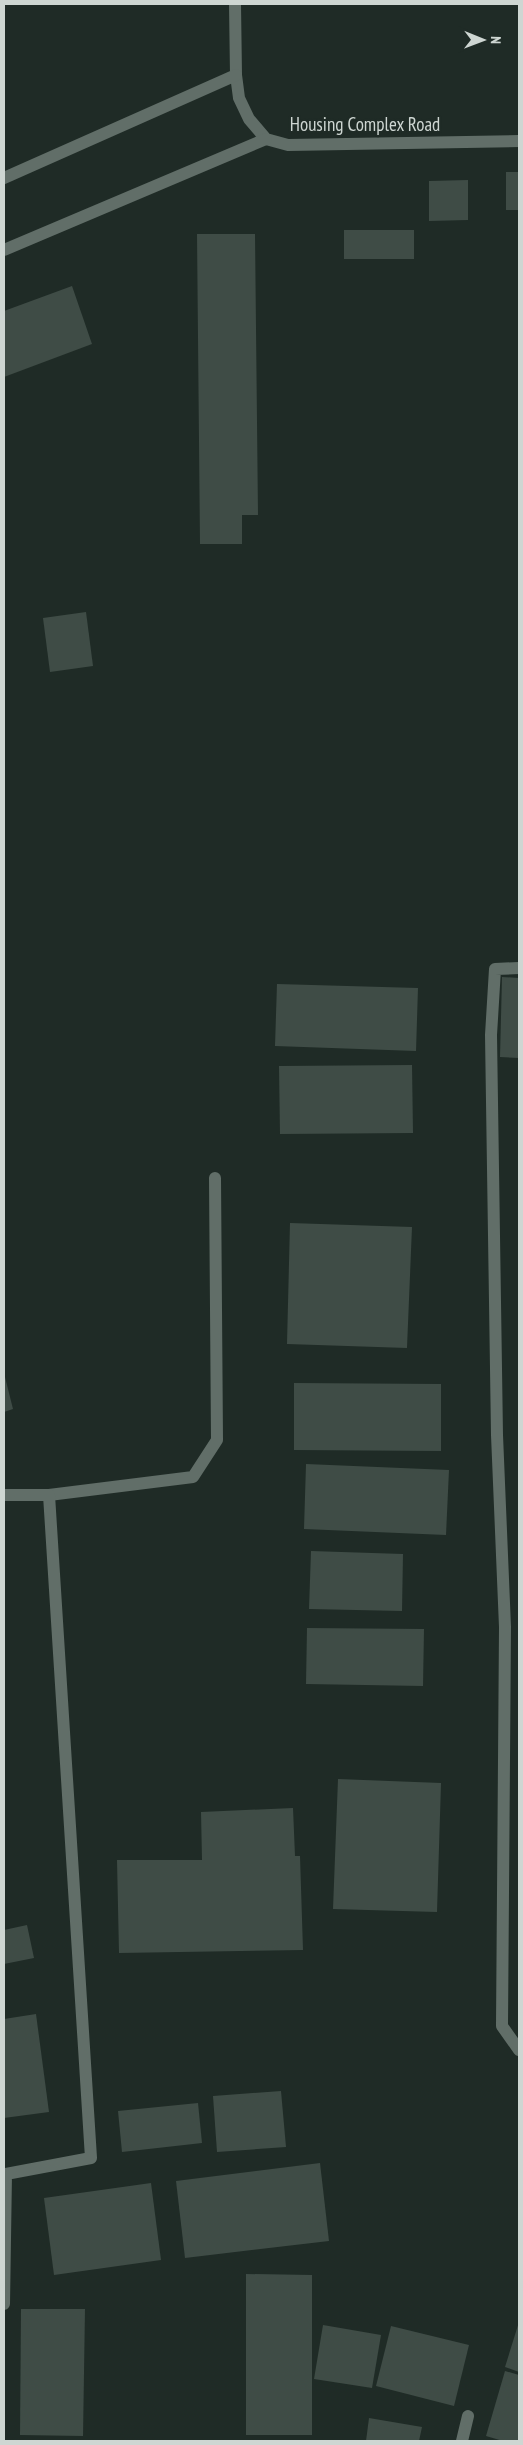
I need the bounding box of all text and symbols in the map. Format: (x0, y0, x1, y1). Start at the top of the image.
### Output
north arrow (458, 15, 508, 65)
text: N (487, 36, 505, 44)
street label: Housing Complex Road (290, 112, 440, 136)

